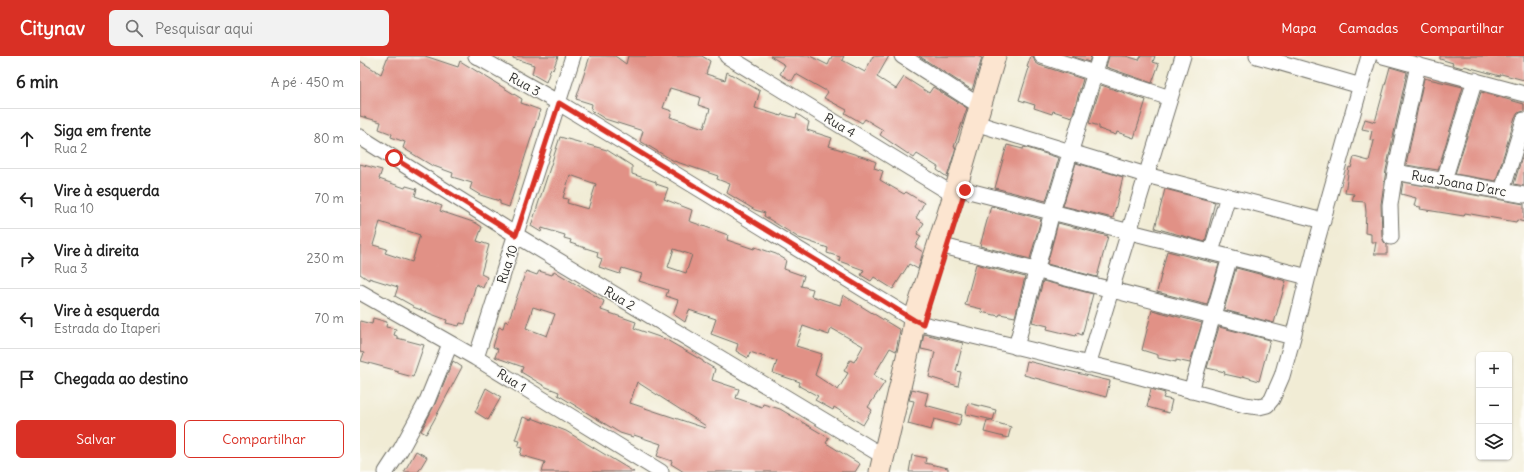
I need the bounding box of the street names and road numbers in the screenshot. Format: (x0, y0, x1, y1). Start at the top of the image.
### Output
street label: Rua 3 (506, 69, 544, 100)
street label: Rua 4 (821, 109, 859, 141)
street label: Rua Joana D'arc (1410, 167, 1508, 200)
street label: Rua 10 (493, 243, 522, 286)
street label: Rua 2 (601, 283, 638, 314)
street label: Rua 1 (494, 365, 530, 396)

